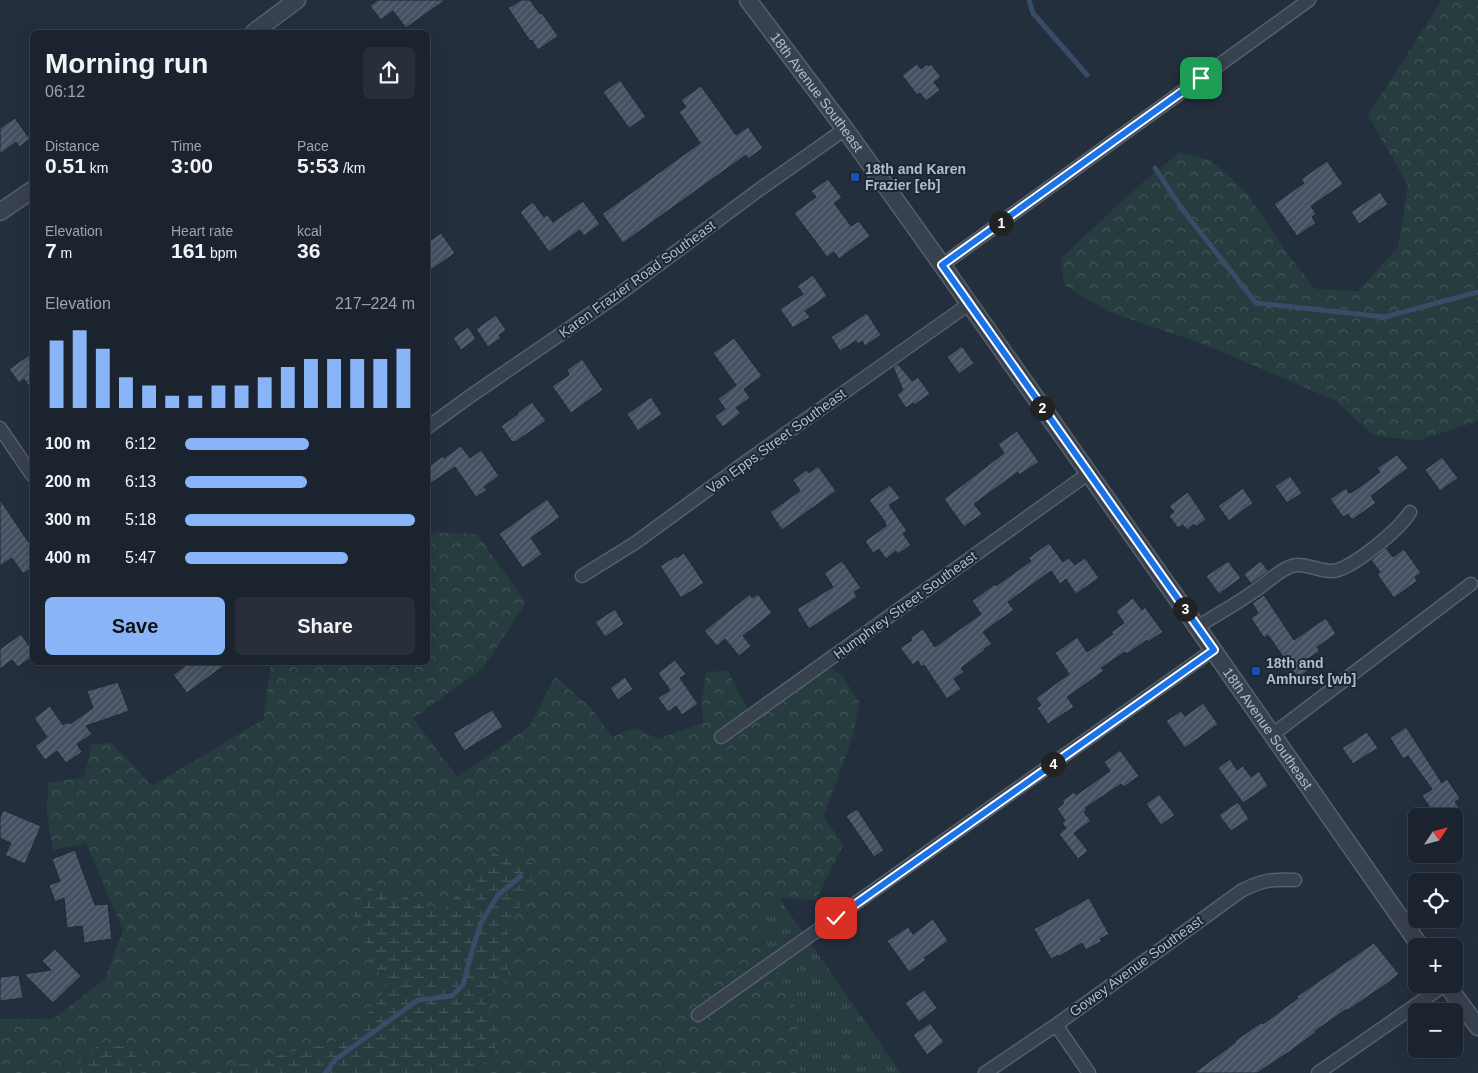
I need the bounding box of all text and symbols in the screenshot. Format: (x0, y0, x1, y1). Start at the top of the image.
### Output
street label: 18th Avenue Southeast (767, 29, 867, 155)
button: share (363, 47, 415, 99)
text: Morning run (45, 48, 208, 79)
pin (1180, 57, 1222, 99)
icon: arrive (1187, 64, 1215, 92)
text: 06:12 (45, 83, 85, 100)
text: Distance (45, 138, 99, 154)
text: Time (171, 138, 202, 154)
text: Pace (297, 138, 329, 154)
text: 0.51 (45, 154, 86, 177)
text: 3:00 (171, 154, 213, 177)
text: 5:53 (297, 154, 339, 177)
text: km (86, 160, 108, 176)
text: /km (339, 160, 365, 176)
place label: 18th and Karen Frazier [eb] (865, 161, 966, 193)
marker: 18th and Karen Frazier [eb] (849, 171, 861, 183)
pin: 1 (988, 210, 1014, 236)
text: 1 (998, 215, 1005, 231)
street label: Karen Frazier Road Southeast (556, 217, 718, 341)
text: Elevation (45, 223, 103, 239)
text: Heart rate (171, 223, 233, 239)
text: kcal (297, 223, 322, 239)
text: 7 (45, 239, 57, 262)
text: 161 (171, 239, 206, 262)
text: 36 (297, 239, 320, 262)
text: m (57, 245, 72, 261)
text: bpm (206, 245, 237, 261)
text: Elevation (45, 295, 111, 312)
text: 217–224 m (335, 295, 415, 312)
street label: Van Epps Street Southeast (703, 385, 849, 497)
pin: 2 (1030, 396, 1054, 420)
text: 2 (1039, 400, 1046, 416)
text: 100 m (45, 435, 90, 452)
text: 6:12 (125, 435, 156, 452)
text: 200 m (45, 473, 90, 490)
text: 6:13 (125, 473, 156, 490)
text: 300 m (45, 511, 90, 528)
text: 5:18 (125, 511, 156, 528)
street label: Humphrey Street Southeast (830, 548, 980, 662)
text: 400 m (45, 549, 90, 566)
text: 5:47 (125, 549, 156, 566)
pin: 3 (1172, 596, 1198, 622)
button: Save (45, 597, 225, 655)
button: Share (235, 597, 415, 655)
text: 3 (1182, 601, 1189, 617)
place label: 18th and Amhurst [wb] (1266, 655, 1356, 687)
street label: 18th Avenue Southeast (1220, 665, 1316, 792)
marker: 18th and Amhurst [wb] (1250, 665, 1262, 677)
pin: 4 (1040, 752, 1066, 776)
text: 4 (1050, 756, 1057, 772)
north arrow (1408, 808, 1462, 862)
map controls (1408, 808, 1463, 1058)
button: locate (1408, 873, 1463, 928)
pin (815, 897, 857, 939)
icon: check (822, 904, 850, 932)
street label: Gowey Avenue Southeast (1066, 912, 1206, 1020)
button: + (1408, 938, 1463, 993)
button: − (1408, 1003, 1463, 1058)

